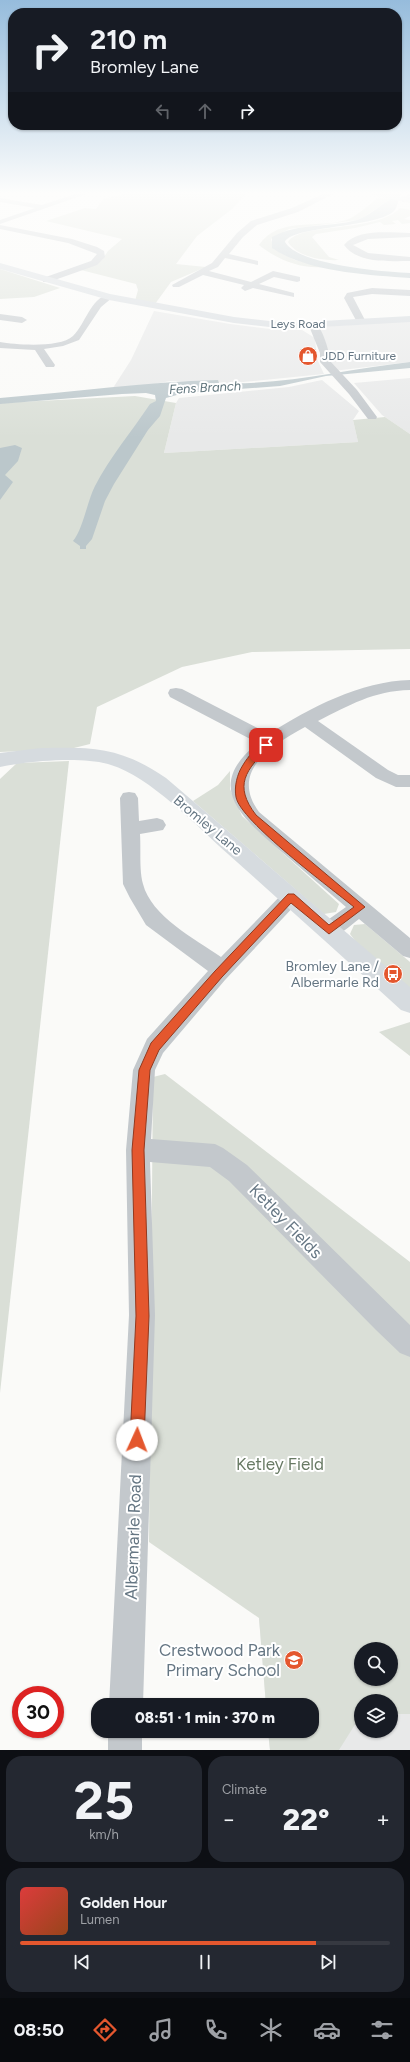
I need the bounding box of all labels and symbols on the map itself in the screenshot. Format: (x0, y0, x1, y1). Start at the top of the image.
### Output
street label: Leys Road (270, 317, 326, 331)
shop icon: JDD Furniture (297, 345, 319, 367)
place label: JDD Furniture (322, 349, 397, 363)
water label: Fens Branch (169, 378, 241, 397)
pin (249, 728, 283, 762)
street label: Bromley Lane (170, 792, 246, 859)
place label: Bromley Lane / Albermarle Rd (286, 958, 380, 991)
bus stop icon: Bromley Lane / Albermarle Rd (382, 963, 404, 985)
street label: Ketley Fields (245, 1180, 327, 1263)
position arrow (116, 1419, 158, 1461)
park label: Ketley Field (236, 1454, 324, 1474)
street label: Albermarle Road (121, 1474, 145, 1600)
place label: Crestwood Park Primary School (159, 1640, 281, 1680)
school or university icon: Crestwood Park Primary School (283, 1649, 305, 1671)
speed limit sign: 30 (12, 1686, 64, 1738)

